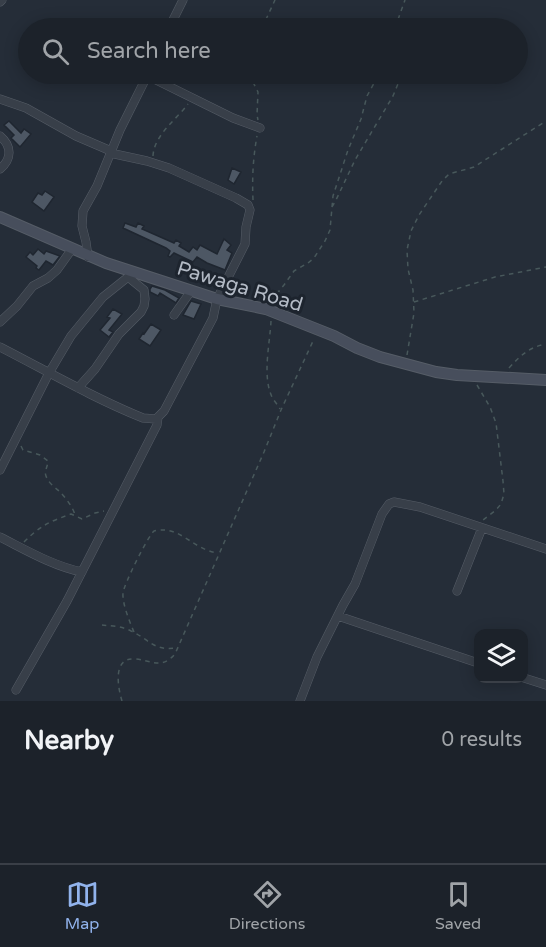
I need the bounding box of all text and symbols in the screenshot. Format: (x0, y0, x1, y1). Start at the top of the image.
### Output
search box (18, 18, 528, 84)
icon: search (39, 35, 72, 68)
text: Search here (87, 38, 211, 64)
street label: Pawaga Road (174, 256, 306, 317)
map controls (474, 629, 528, 683)
button: layers (474, 629, 528, 683)
text: Nearby (24, 725, 114, 756)
text: 0 results (442, 728, 522, 752)
tab: Map (65, 878, 99, 934)
tab: Directions (229, 878, 305, 934)
tab: Saved (435, 878, 481, 934)

